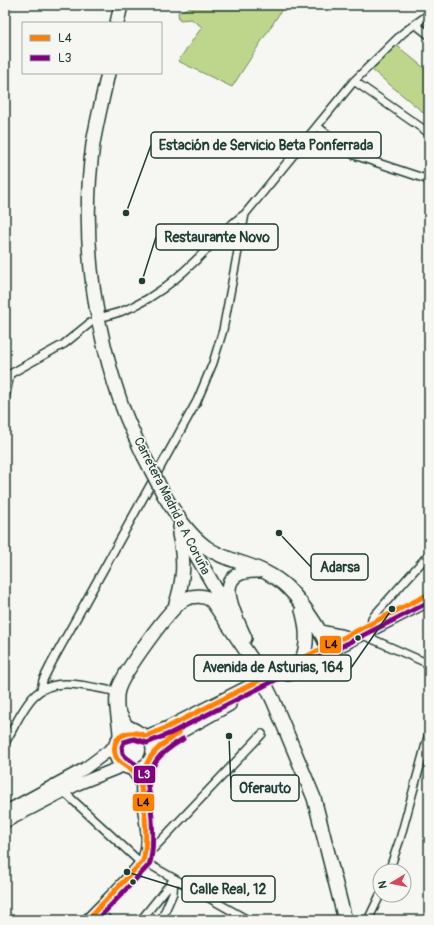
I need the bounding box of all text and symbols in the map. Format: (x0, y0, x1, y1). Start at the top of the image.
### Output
legend (22, 22, 162, 74)
text: L4 (58, 31, 72, 46)
text: L3 (58, 51, 72, 66)
callout: Estación de Servicio Beta Ponferrada (151, 132, 381, 158)
text: Estación de Servicio Beta Ponferrada (159, 137, 374, 154)
callout: Restaurante Novo (156, 224, 278, 250)
text: Restaurante Novo (164, 229, 270, 246)
street label: Carretera Madrid a A Coruña (130, 434, 214, 578)
callout: Adarsa (311, 554, 368, 580)
text: Adarsa (320, 559, 361, 576)
unlabelled marker (353, 633, 363, 643)
line badge: L4 (319, 635, 342, 654)
text: L4 (325, 638, 338, 651)
callout: Avenida de Asturias, 164 (194, 655, 351, 681)
text: Avenida de Asturias, 164 (203, 659, 344, 676)
line badge: L3 (133, 765, 156, 784)
text: L3 (138, 768, 150, 781)
callout: Oferauto (231, 775, 299, 801)
text: Oferauto (239, 780, 292, 797)
line badge: L4 (132, 793, 155, 812)
text: L4 (137, 796, 150, 809)
north arrow (372, 863, 412, 903)
callout: Calle Real, 12 (182, 876, 275, 902)
unlabelled marker (128, 877, 138, 887)
text: N (375, 879, 390, 889)
text: Calle Real, 12 (190, 881, 266, 898)

